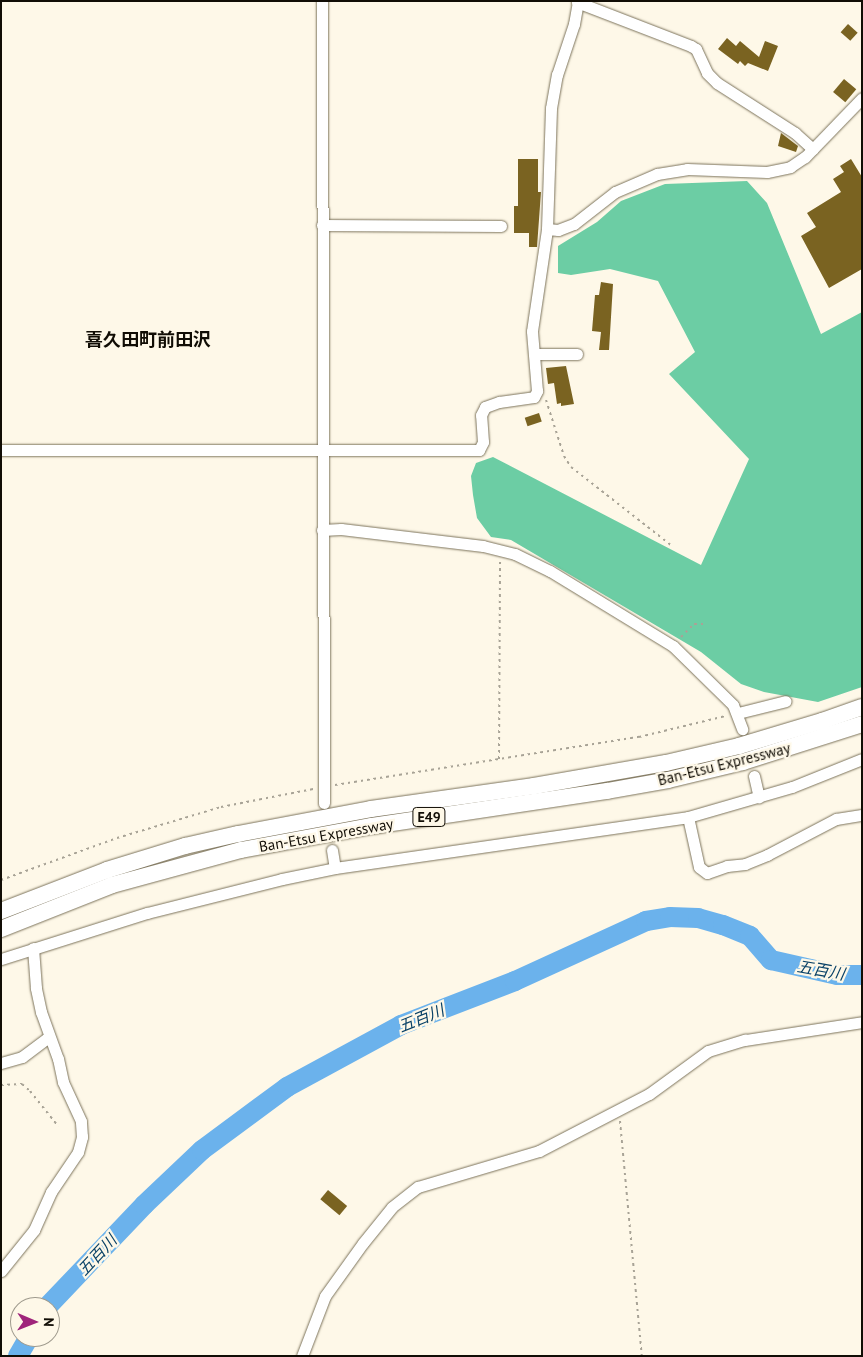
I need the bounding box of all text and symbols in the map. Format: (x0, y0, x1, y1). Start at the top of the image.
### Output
district label: 喜久田町前田沢 (85, 329, 211, 351)
street label: Ban-Etsu Expressway (656, 739, 792, 789)
road number: E49 (412, 806, 446, 829)
street label: Ban-Etsu Expressway (257, 814, 395, 856)
water label: 五百川 (796, 956, 846, 984)
water label: 五百川 (395, 1000, 447, 1036)
water label: 五百川 (74, 1231, 120, 1279)
north arrow (10, 1297, 60, 1347)
text: N (40, 1317, 58, 1327)

